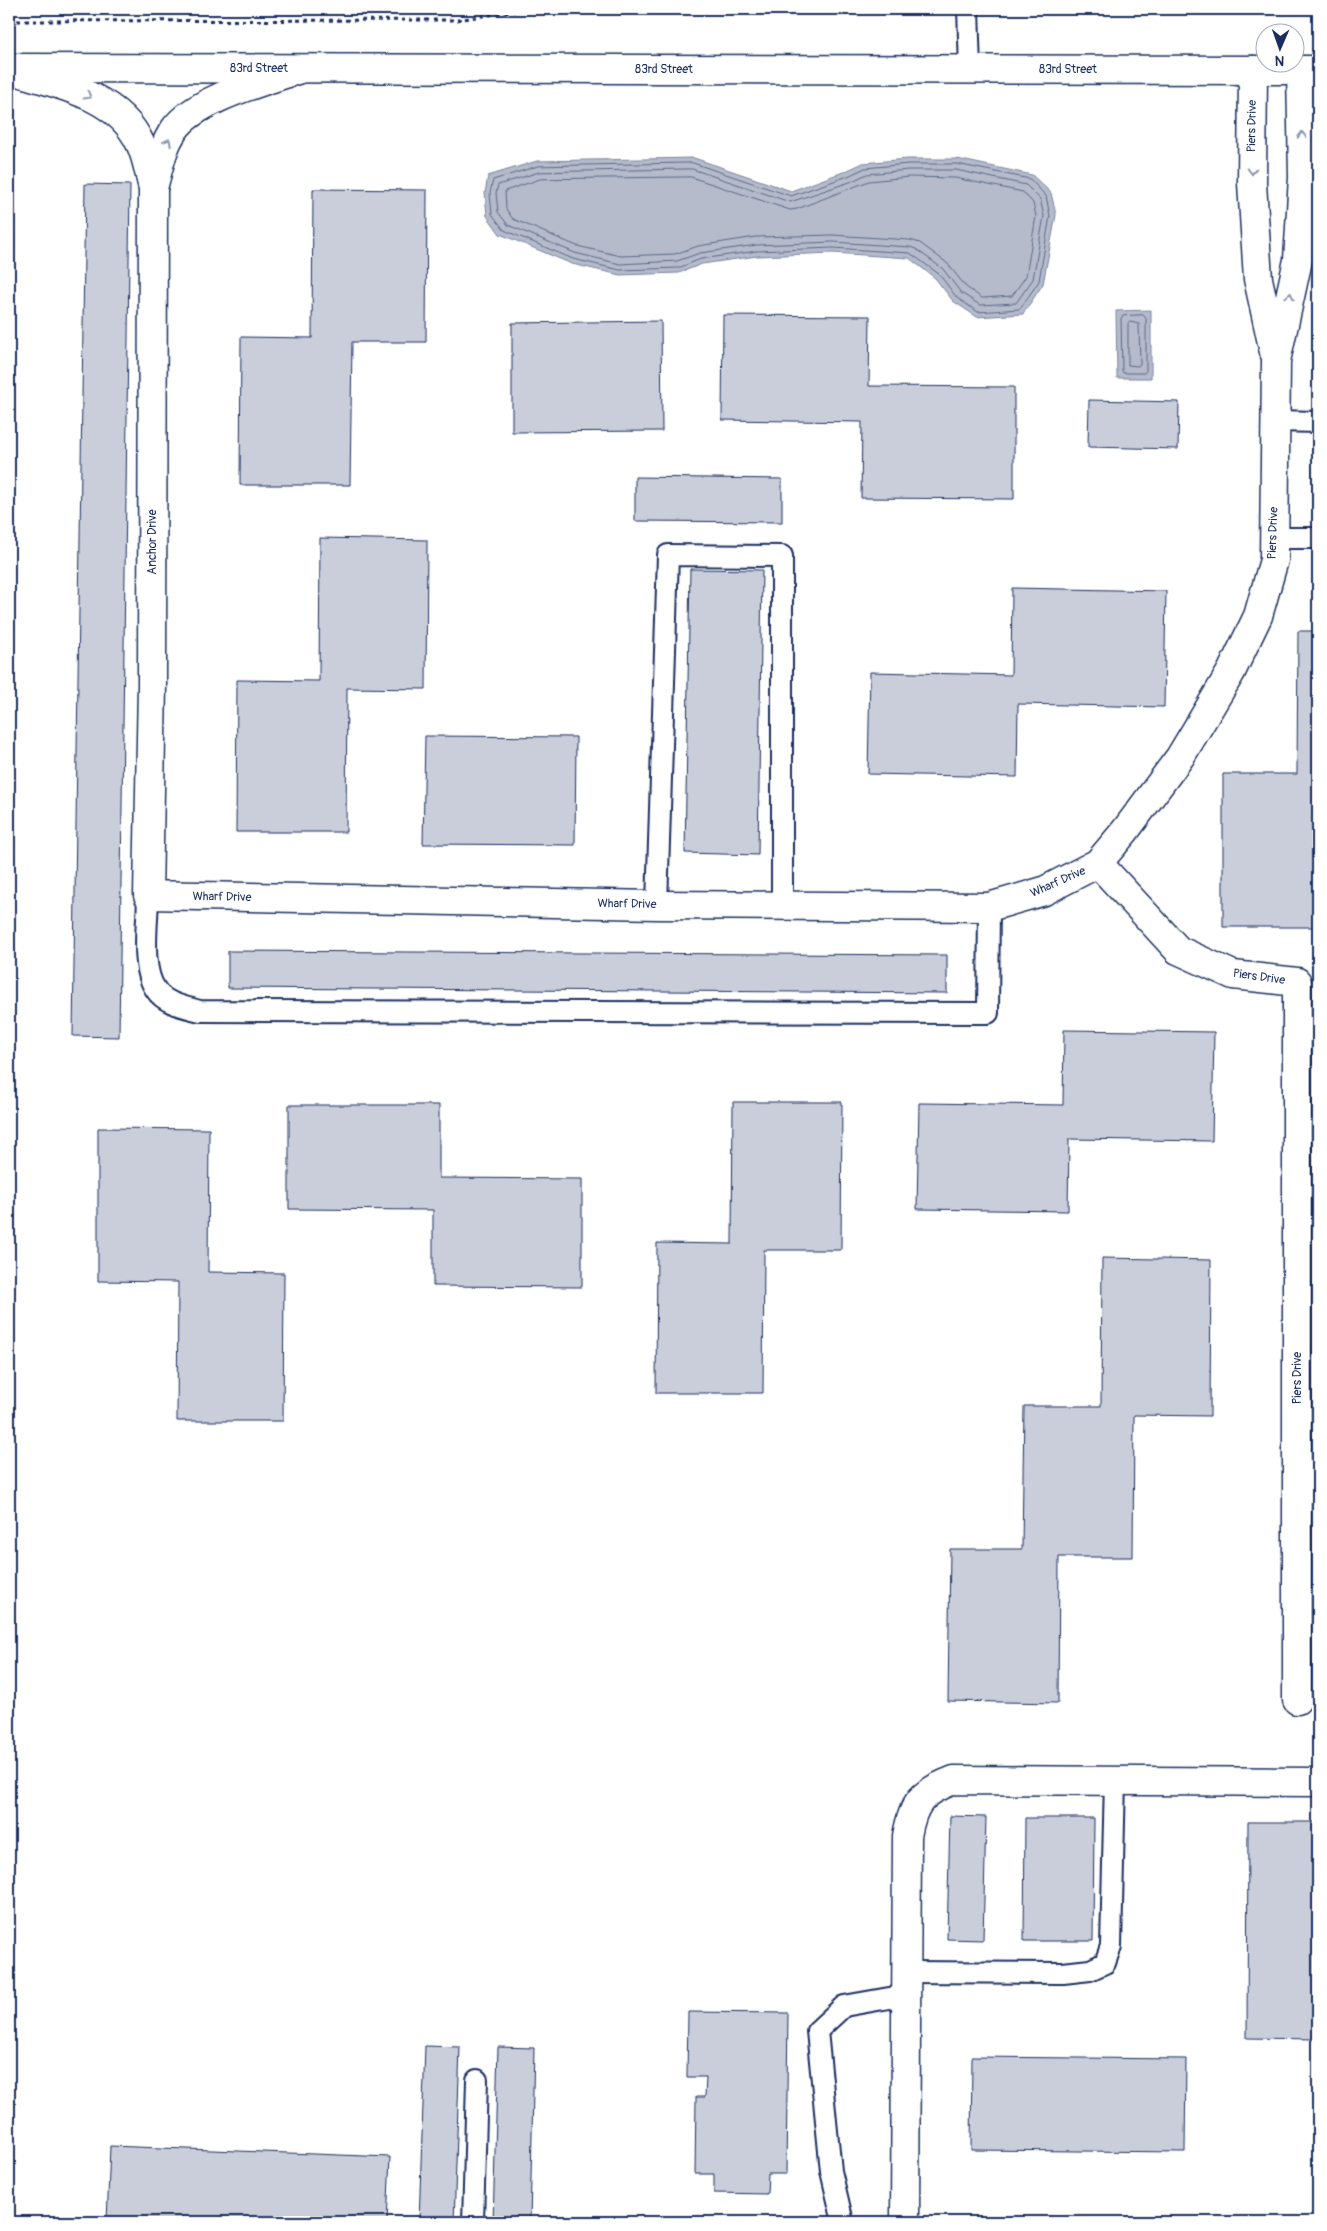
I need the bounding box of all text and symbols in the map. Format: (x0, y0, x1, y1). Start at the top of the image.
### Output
north arrow (1254, 22, 1304, 72)
text: N (1275, 52, 1285, 69)
street label: 83rd Street (230, 61, 288, 76)
street label: 83rd Street (635, 62, 693, 77)
street label: 83rd Street (1039, 62, 1097, 77)
one-way arrow (82, 89, 91, 99)
street label: Piers Drive (1244, 100, 1260, 152)
one-way arrow (1297, 131, 1308, 139)
one-way arrow (162, 138, 172, 147)
one-way arrow (1247, 168, 1257, 175)
one-way arrow (1284, 292, 1295, 301)
street label: Piers Drive (1265, 506, 1281, 560)
street label: Anchor Drive (145, 509, 160, 575)
street label: Wharf Drive (1028, 863, 1088, 901)
street label: Wharf Drive (192, 889, 252, 905)
street label: Wharf Drive (597, 896, 657, 912)
street label: Piers Drive (1232, 966, 1286, 988)
street label: Piers Drive (1290, 1352, 1305, 1404)

